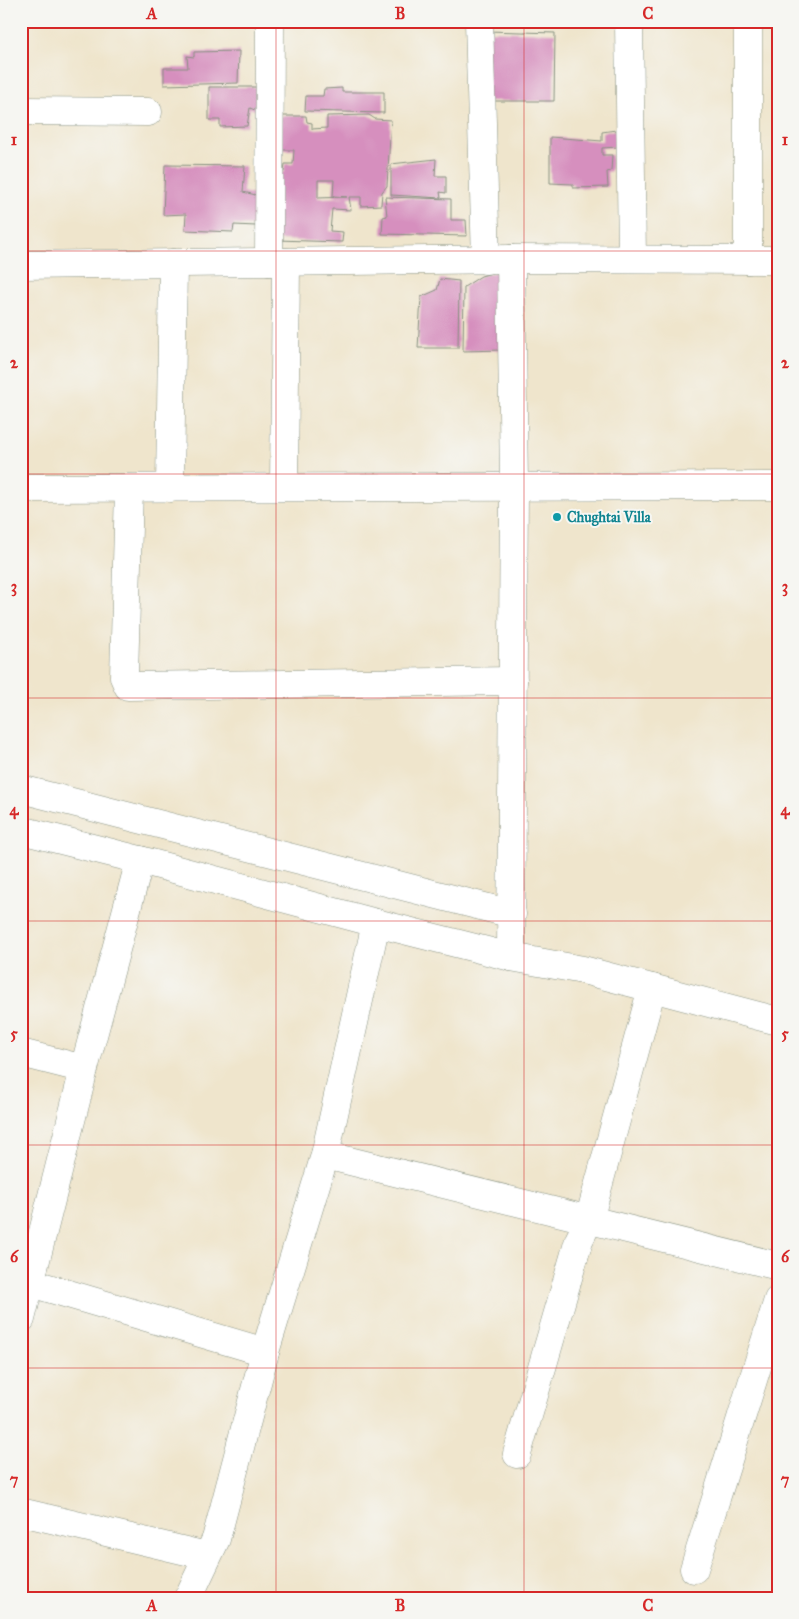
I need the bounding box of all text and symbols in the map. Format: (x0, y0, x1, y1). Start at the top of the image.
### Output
text: A (146, 4, 158, 23)
text: B (395, 4, 405, 23)
text: C (643, 4, 654, 23)
text: 1 (11, 130, 18, 149)
text: 1 (782, 130, 789, 149)
text: 2 (10, 353, 19, 372)
text: 2 (781, 353, 790, 372)
place label: Chughtai Villa (567, 509, 652, 527)
marker: Chughtai Villa (551, 511, 563, 523)
text: 3 (11, 577, 17, 597)
text: 3 (782, 577, 788, 597)
text: 4 (10, 800, 20, 820)
text: 4 (781, 800, 791, 820)
text: 5 (10, 1024, 18, 1043)
text: 5 (781, 1024, 789, 1043)
text: 6 (10, 1247, 19, 1266)
text: 6 (781, 1247, 790, 1266)
text: 7 (10, 1470, 19, 1489)
text: 7 (781, 1470, 790, 1489)
text: A (146, 1596, 158, 1615)
text: B (395, 1596, 405, 1615)
text: C (643, 1596, 654, 1615)

